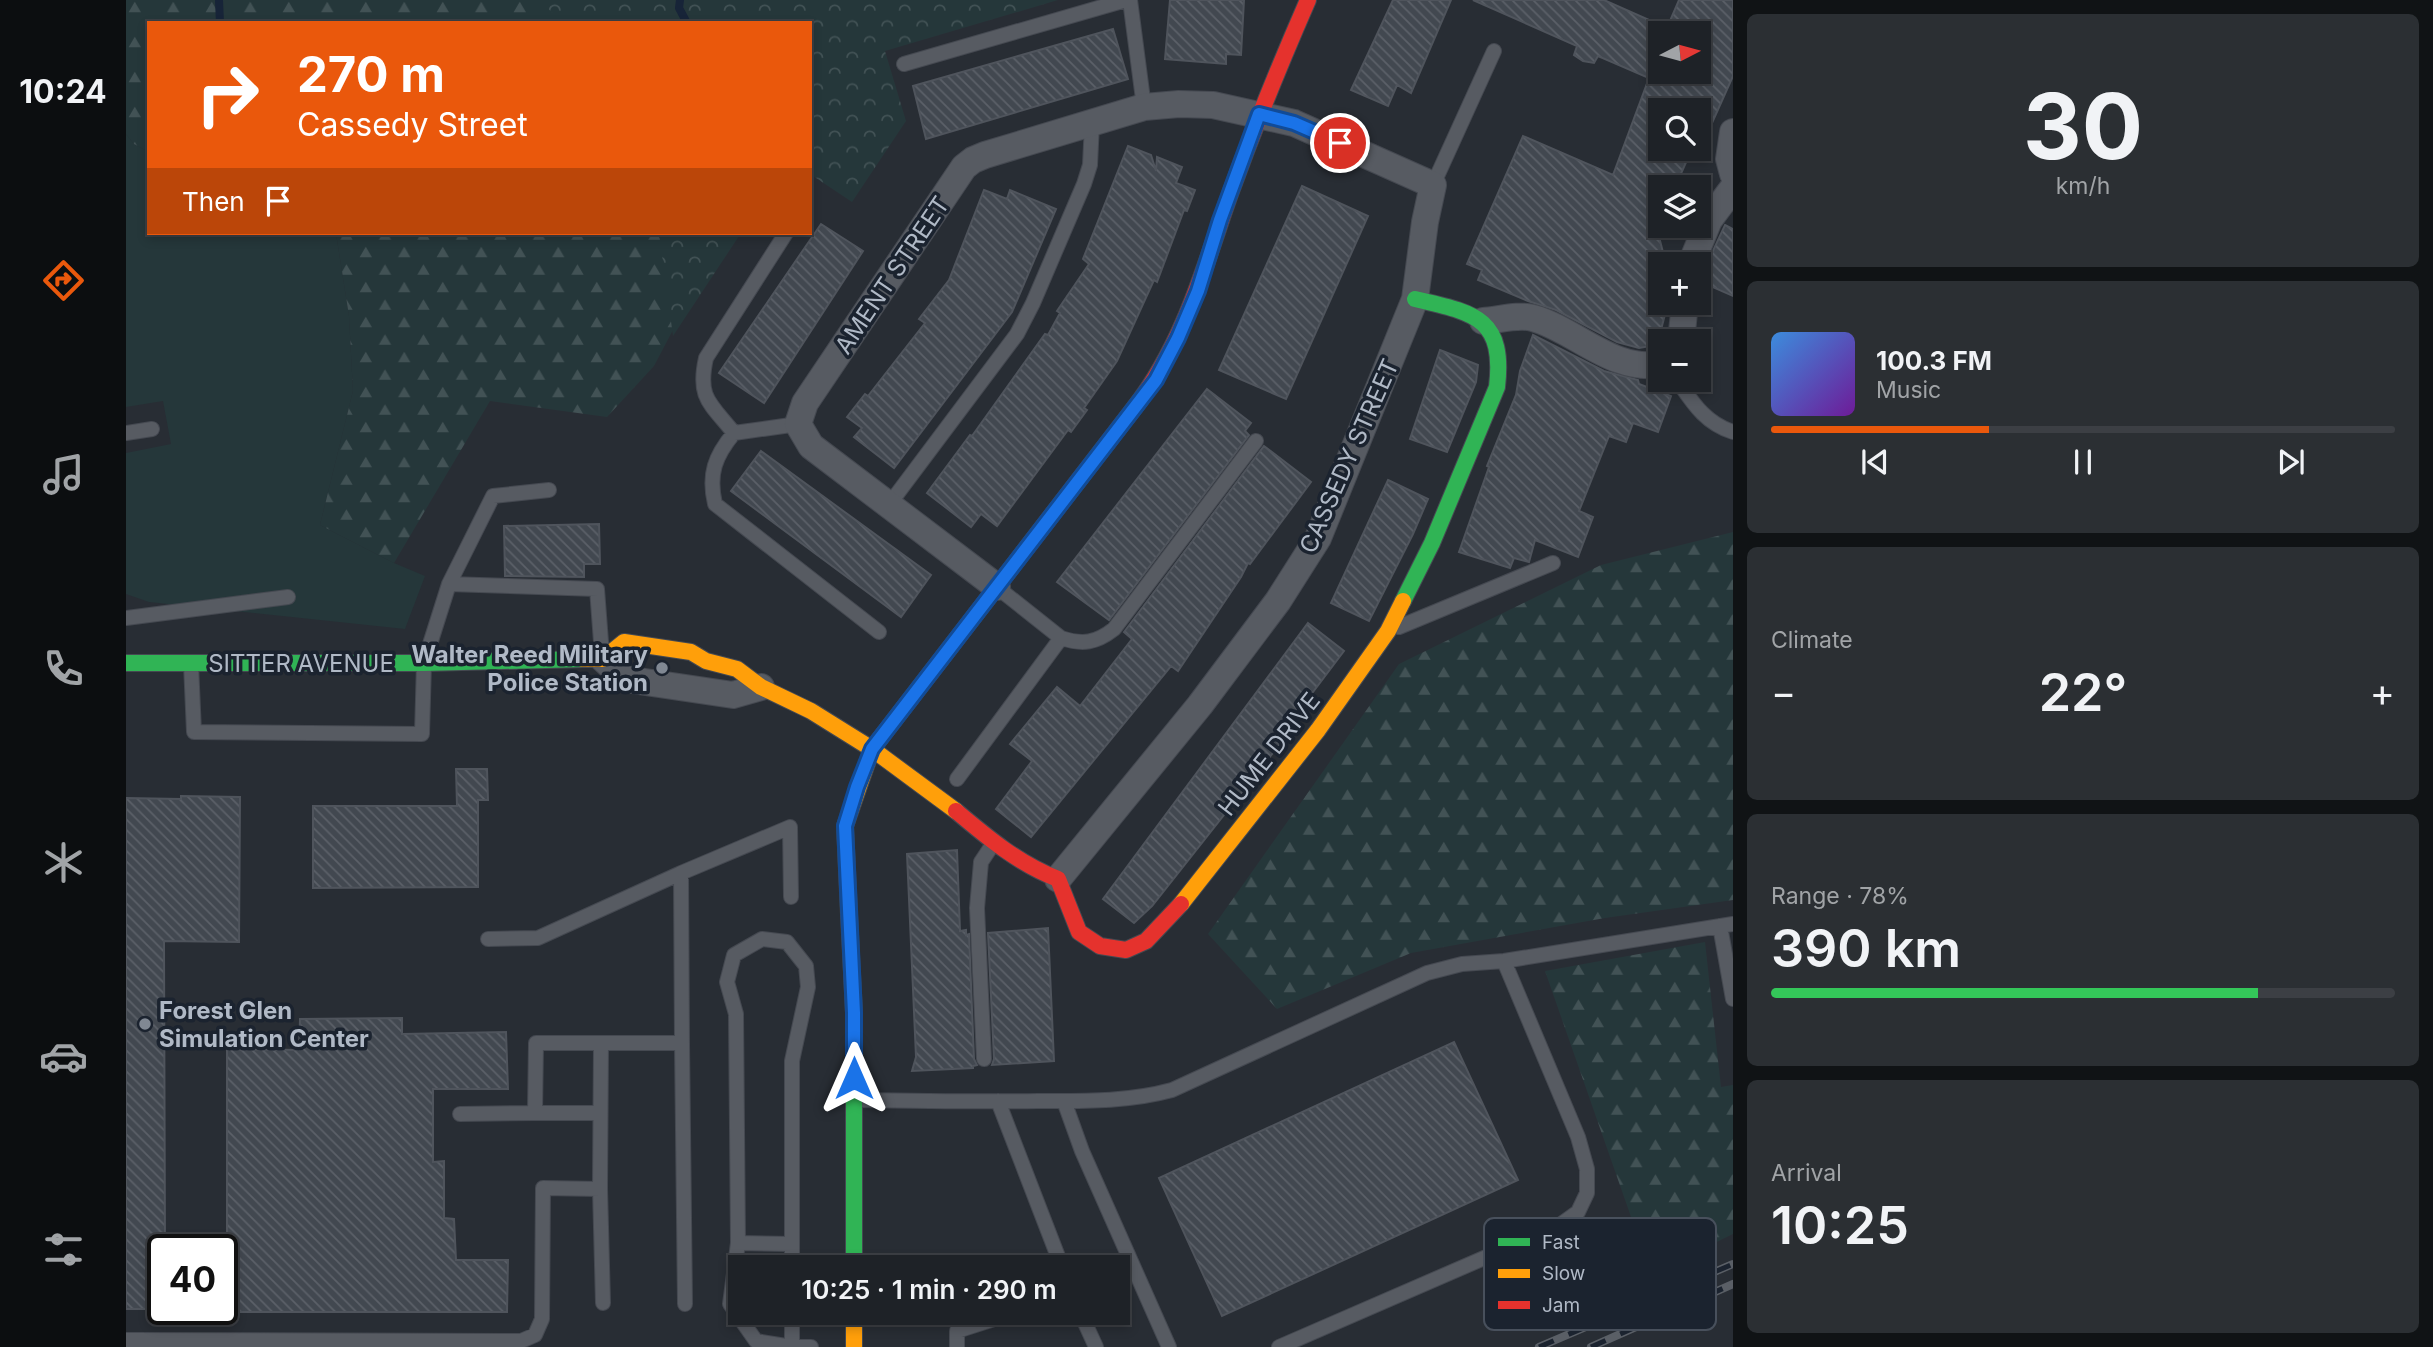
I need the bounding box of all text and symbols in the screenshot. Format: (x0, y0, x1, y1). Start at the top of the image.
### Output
north arrow (1648, 21, 1712, 84)
map controls (1648, 21, 1711, 392)
text: 270 m (297, 45, 445, 104)
icon: right (182, 49, 273, 140)
text: 30 (2023, 71, 2143, 181)
text: 10:24 (19, 72, 107, 111)
button: search (1648, 98, 1711, 161)
text: Cassedy Street (297, 105, 528, 144)
pin (1310, 113, 1370, 173)
icon: arrive (1321, 124, 1359, 162)
text: km/h (2056, 172, 2110, 200)
button: layers (1648, 175, 1711, 238)
icon: arrive (259, 182, 297, 220)
text: Then (182, 186, 245, 217)
street label: AMENT STREET (829, 191, 955, 359)
button: + (1648, 252, 1711, 315)
icon: directions (39, 256, 88, 305)
button: − (1648, 329, 1711, 392)
text: 100.3 FM (1876, 345, 1992, 376)
street label: CASSEDY STREET (1293, 355, 1405, 557)
text: Music (1876, 376, 1941, 404)
icon: previous (1856, 443, 1894, 481)
icon: pause (2064, 443, 2102, 481)
icon: next (2272, 443, 2310, 481)
icon: music (39, 450, 88, 499)
text: Climate (1771, 626, 1853, 654)
place label: Walter Reed Military Police Station (411, 640, 649, 697)
icon: phone (39, 644, 88, 693)
street label: SITTER AVENUE (208, 649, 394, 678)
marker: Walter Reed Military Police Station (654, 660, 670, 676)
text: 22° (2039, 661, 2127, 724)
text: − (1771, 669, 1796, 715)
text: + (2370, 669, 2395, 715)
street label: HUME DRIVE (1212, 686, 1326, 822)
icon: climate (39, 838, 88, 887)
text: Range · 78% (1771, 882, 1909, 910)
text: 390 km (1771, 917, 1961, 980)
place label: Forest Glen Simulation Center (159, 996, 369, 1053)
marker: Forest Glen Simulation Center (137, 1016, 153, 1032)
icon: car (39, 1032, 88, 1081)
position arrow (817, 1041, 891, 1115)
text: Arrival (1771, 1159, 1842, 1187)
text: 10:25 (1771, 1194, 1909, 1257)
legend (1484, 1218, 1716, 1330)
icon: filters (39, 1225, 88, 1274)
text: Fast (1542, 1231, 1580, 1254)
speed limit sign: 40 (147, 1234, 238, 1325)
text: Slow (1542, 1262, 1585, 1285)
text: 10:25 · 1 min · 290 m (801, 1274, 1057, 1305)
text: Jam (1542, 1294, 1580, 1317)

